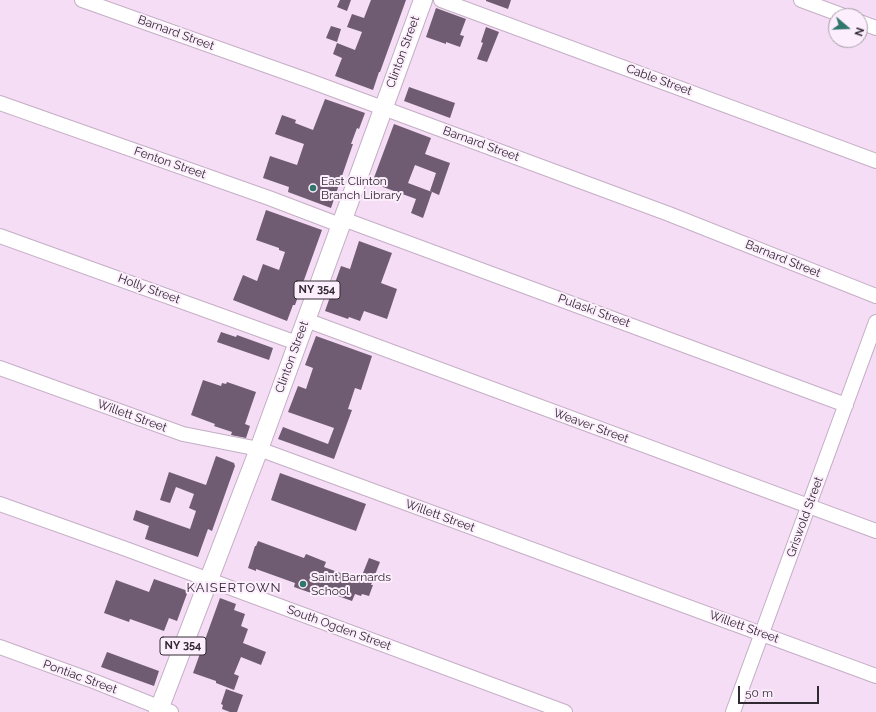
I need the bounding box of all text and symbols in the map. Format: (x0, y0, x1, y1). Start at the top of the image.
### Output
north arrow (828, 8, 868, 48)
street label: Barnard Street (136, 13, 216, 53)
street label: Clinton Street (383, 14, 423, 90)
text: N (851, 26, 866, 38)
street label: Cable Street (624, 61, 694, 99)
street label: Barnard Street (441, 124, 521, 164)
street label: Fenton Street (132, 144, 208, 182)
place label: East Clinton Branch Library (321, 174, 402, 202)
marker: East Clinton Branch Library (308, 183, 318, 193)
street label: Barnard Street (743, 237, 823, 281)
street label: Holly Street (116, 271, 182, 307)
road number: NY 354 (294, 281, 340, 299)
street label: Pulaski Street (556, 291, 632, 331)
street label: Clinton Street (272, 319, 312, 395)
street label: Willett Street (95, 397, 169, 435)
street label: Weaver Street (551, 406, 631, 446)
street label: Griswold Street (784, 475, 826, 559)
street label: Willett Street (403, 497, 477, 535)
place label: Saint Barnards School (311, 570, 391, 598)
marker: Saint Barnards School (298, 579, 308, 589)
district label: KAISERTOWN (186, 580, 282, 596)
street label: South Ogden Street (285, 602, 393, 654)
street label: Willett Street (707, 608, 781, 646)
road number: NY 354 (160, 637, 206, 655)
street label: Pontiac Street (41, 657, 119, 697)
scale bar (740, 678, 821, 704)
text: 50 m (745, 686, 773, 700)

